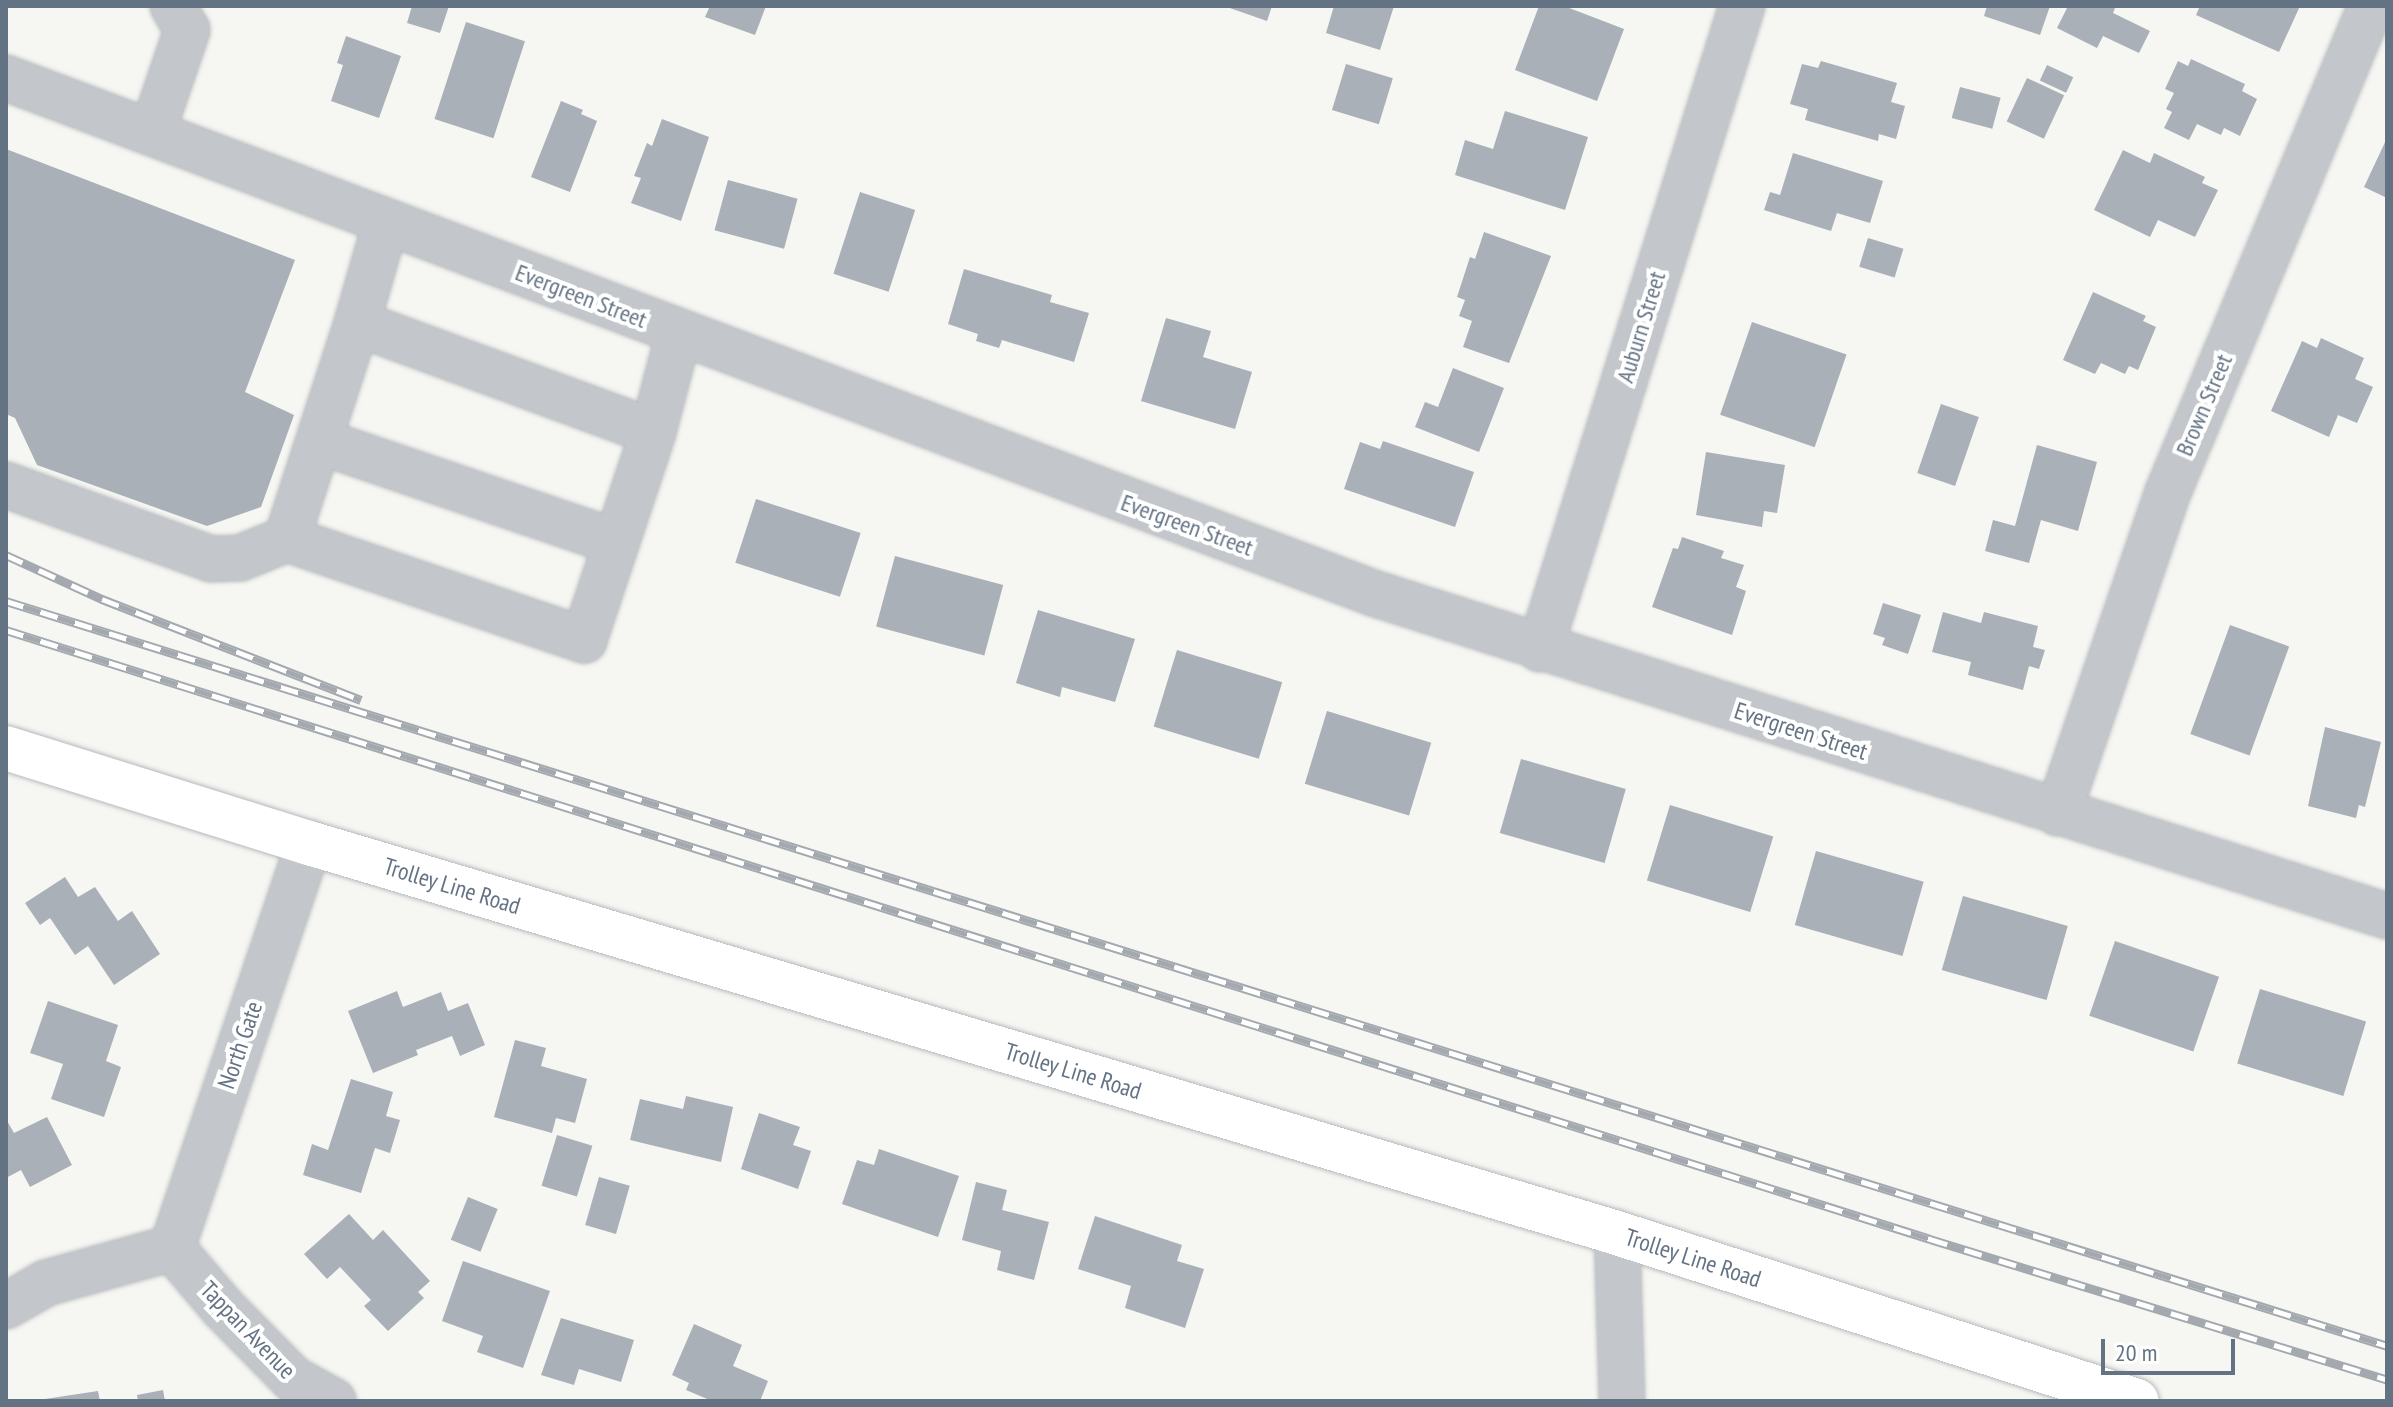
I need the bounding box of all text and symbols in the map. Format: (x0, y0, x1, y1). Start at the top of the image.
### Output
street label: Evergreen Street (511, 258, 651, 334)
street label: Auburn Street (1610, 268, 1672, 386)
street label: Brown Street (2170, 350, 2238, 460)
street label: Evergreen Street (1117, 488, 1257, 562)
street label: Evergreen Street (1731, 696, 1871, 766)
street label: Trolley Line Road (380, 851, 524, 921)
street label: North Gate (212, 998, 268, 1092)
street label: Trolley Line Road (1001, 1036, 1145, 1106)
street label: Trolley Line Road (1621, 1222, 1765, 1294)
street label: Tappan Avenue (194, 1275, 302, 1385)
scale bar (2105, 1323, 2239, 1373)
text: 20 m (2115, 1337, 2157, 1368)

